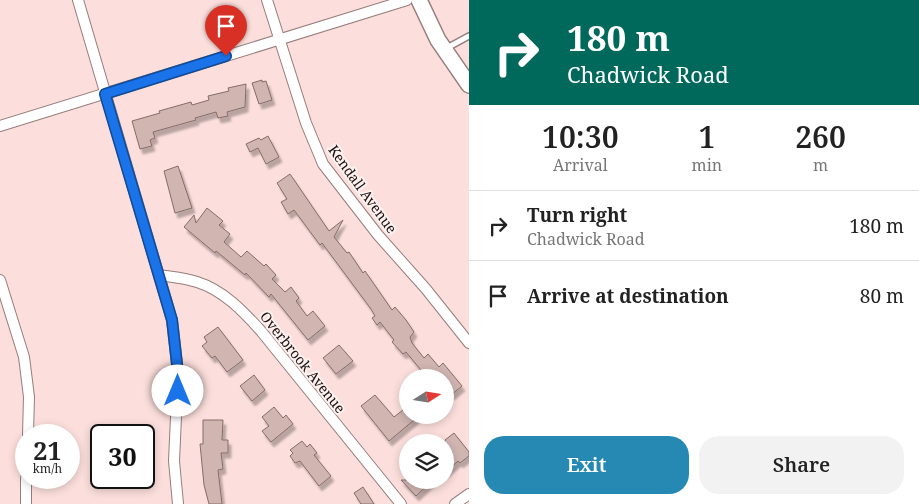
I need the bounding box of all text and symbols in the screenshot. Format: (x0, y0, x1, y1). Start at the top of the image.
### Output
pin (205, 5, 247, 56)
icon: arrive (212, 12, 240, 40)
text: 180 m (567, 14, 670, 61)
icon: right (484, 20, 549, 85)
text: Chadwick Road (567, 59, 729, 89)
text: 10:30 (542, 116, 619, 157)
text: 1 (698, 116, 715, 157)
text: 260 (795, 116, 846, 157)
street label: Kendall Avenue (324, 141, 402, 237)
text: Arrival (553, 154, 608, 176)
text: min (692, 154, 722, 176)
text: m (813, 154, 828, 176)
text: Turn right (527, 202, 627, 228)
icon: right (484, 212, 512, 240)
text: 180 m (849, 213, 904, 239)
text: Chadwick Road (527, 228, 645, 250)
icon: arrive (484, 282, 512, 310)
text: Arrive at destination (527, 283, 729, 309)
text: 80 m (860, 283, 904, 309)
street label: Overbrook Avenue (256, 307, 350, 417)
position arrow (151, 364, 203, 416)
north arrow (399, 369, 454, 424)
map controls (399, 369, 454, 489)
speed limit sign: 30 (90, 424, 155, 489)
text: 21 (33, 433, 62, 467)
button: layers (399, 434, 454, 489)
button: Exit (484, 436, 689, 494)
button: Share (699, 436, 904, 494)
text: km/h (33, 460, 62, 477)

